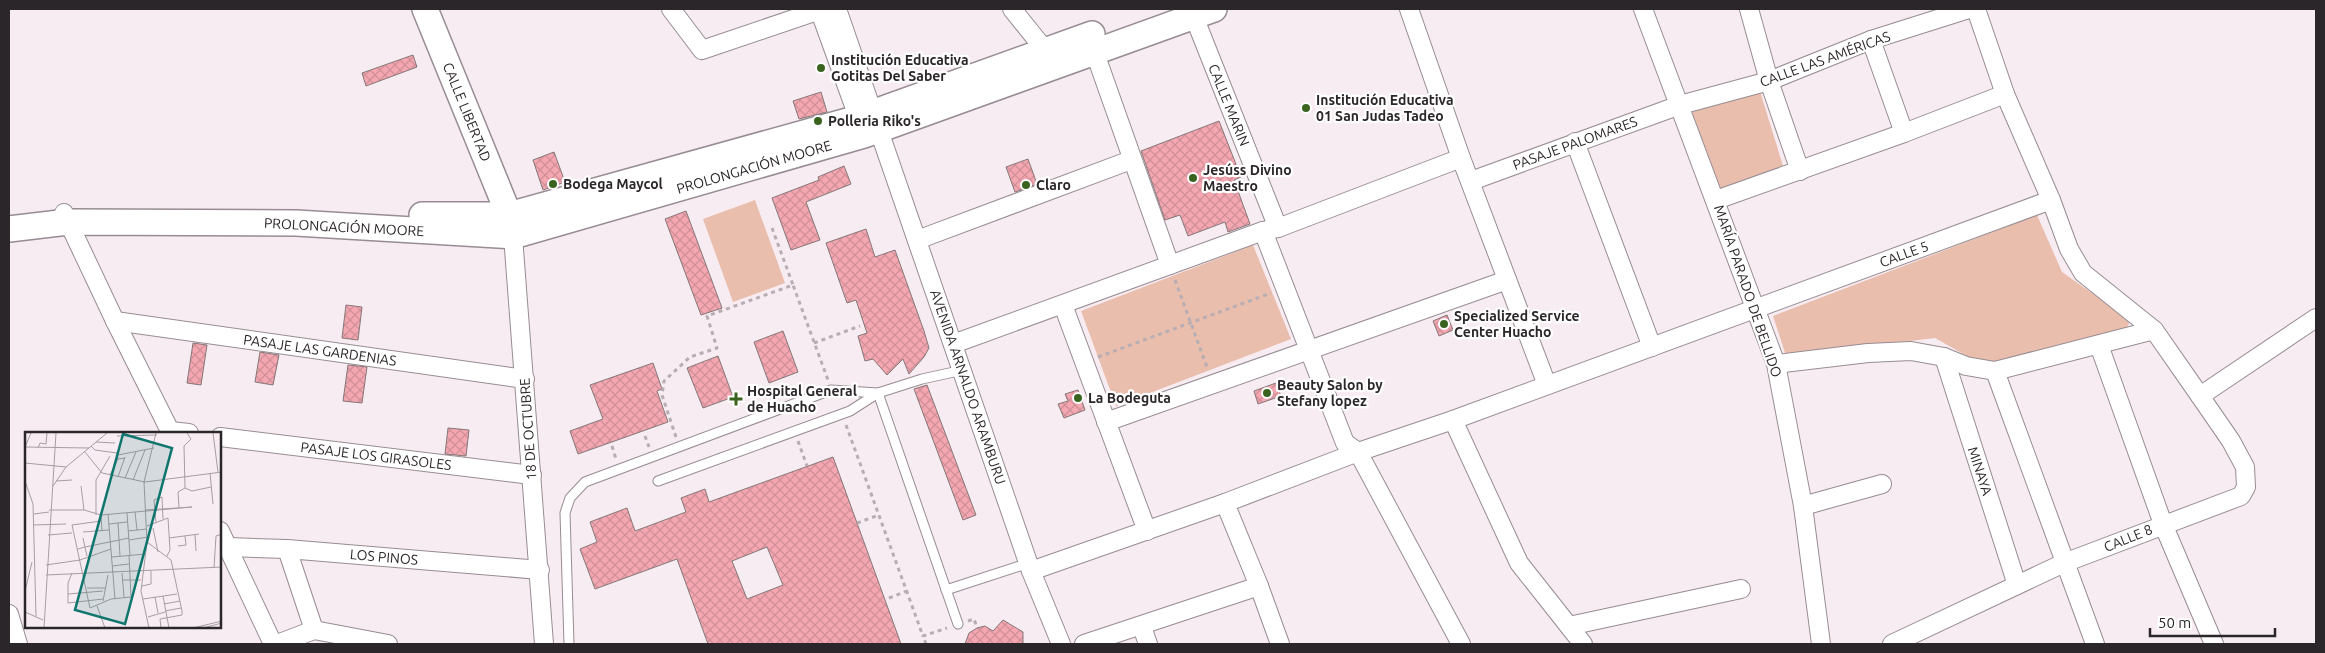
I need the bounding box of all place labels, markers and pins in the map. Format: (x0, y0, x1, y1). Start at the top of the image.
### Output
place label: Institución Educativa Gotitas Del Saber (831, 52, 969, 84)
marker: Institución Educativa Gotitas Del Saber (815, 62, 827, 74)
place label: Institución Educativa 01 San Judas Tadeo (1316, 92, 1454, 124)
marker: Institución Educativa 01 San Judas Tadeo (1300, 102, 1312, 114)
place label: Polleria Riko's (828, 113, 921, 129)
marker: Polleria Riko's (812, 115, 824, 127)
place label: Jesúss Divino Maestro (1203, 162, 1292, 194)
marker: Jesúss Divino Maestro (1187, 172, 1199, 184)
place label: Bodega Maycol (563, 176, 663, 192)
place label: Claro (1036, 177, 1071, 193)
marker: Bodega Maycol (547, 178, 559, 190)
marker: Claro (1020, 179, 1032, 191)
place label: Specialized Service Center Huacho (1454, 308, 1580, 340)
marker: Specialized Service Center Huacho (1438, 318, 1450, 330)
place label: Beauty Salon by Stefany lopez (1277, 377, 1383, 409)
place label: Hospital General de Huacho (747, 383, 857, 415)
marker: Beauty Salon by Stefany lopez (1261, 387, 1273, 399)
place label: La Bodeguta (1088, 390, 1171, 406)
marker: Hospital General de Huacho (729, 392, 743, 406)
marker: La Bodeguta (1072, 392, 1084, 404)

